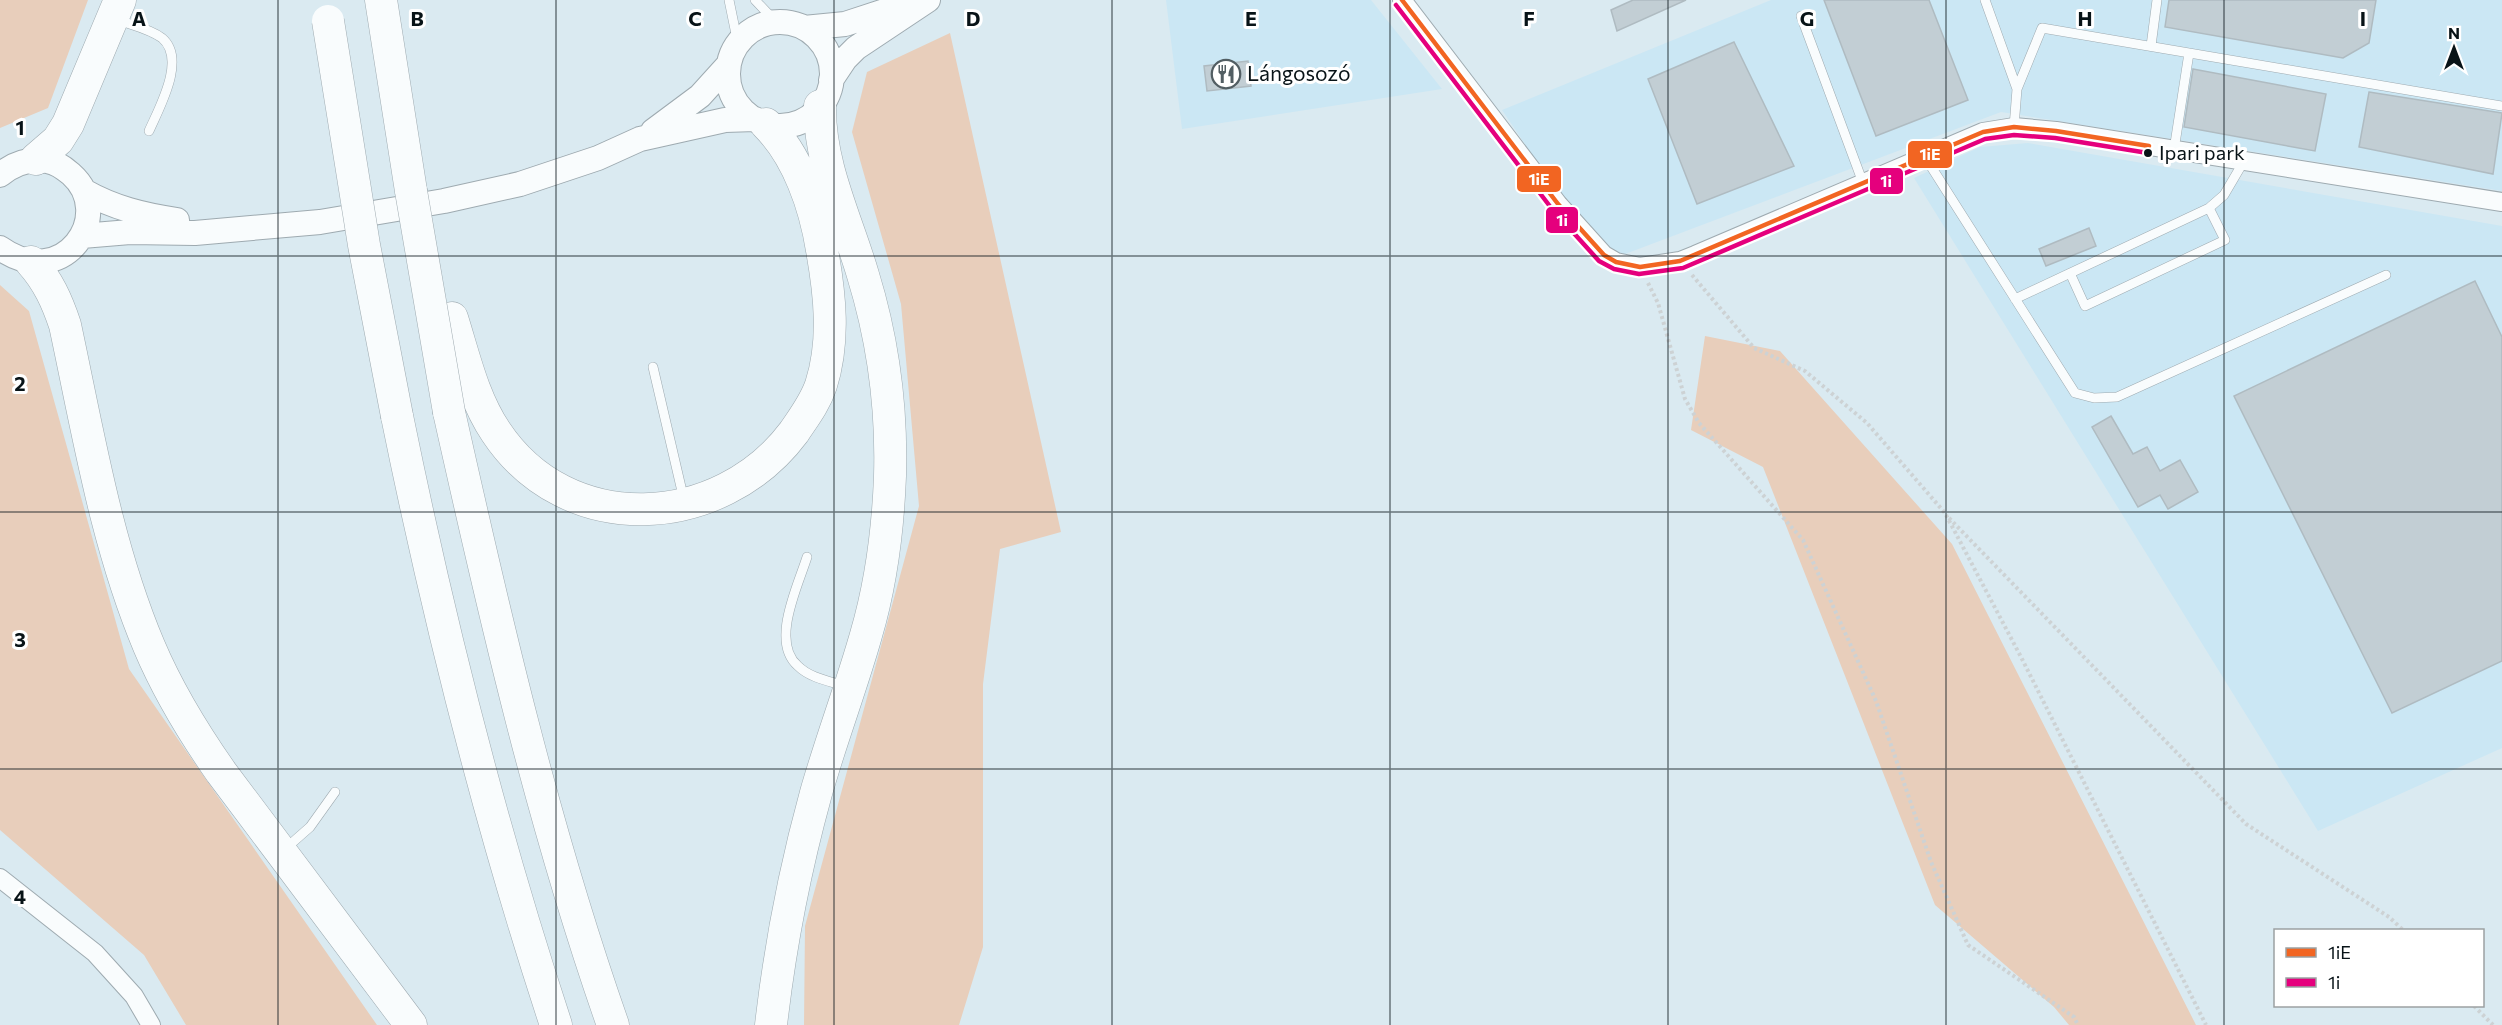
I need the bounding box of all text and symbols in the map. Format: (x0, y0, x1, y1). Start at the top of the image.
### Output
text: A (132, 6, 146, 30)
text: B (410, 6, 424, 30)
text: C (688, 6, 702, 30)
text: D (966, 6, 980, 30)
text: E (1245, 6, 1257, 30)
text: F (1523, 6, 1535, 30)
text: G (1800, 6, 1814, 30)
text: H (2078, 6, 2093, 30)
text: I (2360, 6, 2366, 30)
north arrow (2424, 18, 2484, 78)
text: N (2448, 23, 2460, 42)
restaurant icon: Lángosozó (1210, 58, 1242, 90)
place label: Lángosozó (1247, 60, 1350, 85)
text: 1 (15, 115, 25, 139)
line badge: 1iE (1907, 140, 1953, 169)
place label: Ipari park (2159, 140, 2245, 164)
text: 1iE (1919, 144, 1941, 163)
marker: Ipari park (2142, 147, 2154, 159)
line badge: 1iE (1516, 165, 1562, 193)
line badge: 1i (1869, 167, 1904, 195)
text: 1iE (1528, 169, 1550, 188)
text: 1i (1880, 171, 1892, 190)
line badge: 1i (1545, 206, 1579, 234)
text: 1i (1556, 210, 1568, 229)
text: 2 (14, 371, 26, 395)
text: 3 (14, 627, 26, 651)
text: 4 (14, 884, 26, 908)
legend (2274, 929, 2484, 1007)
text: 1iE (2328, 941, 2351, 963)
text: 1i (2328, 971, 2340, 993)

